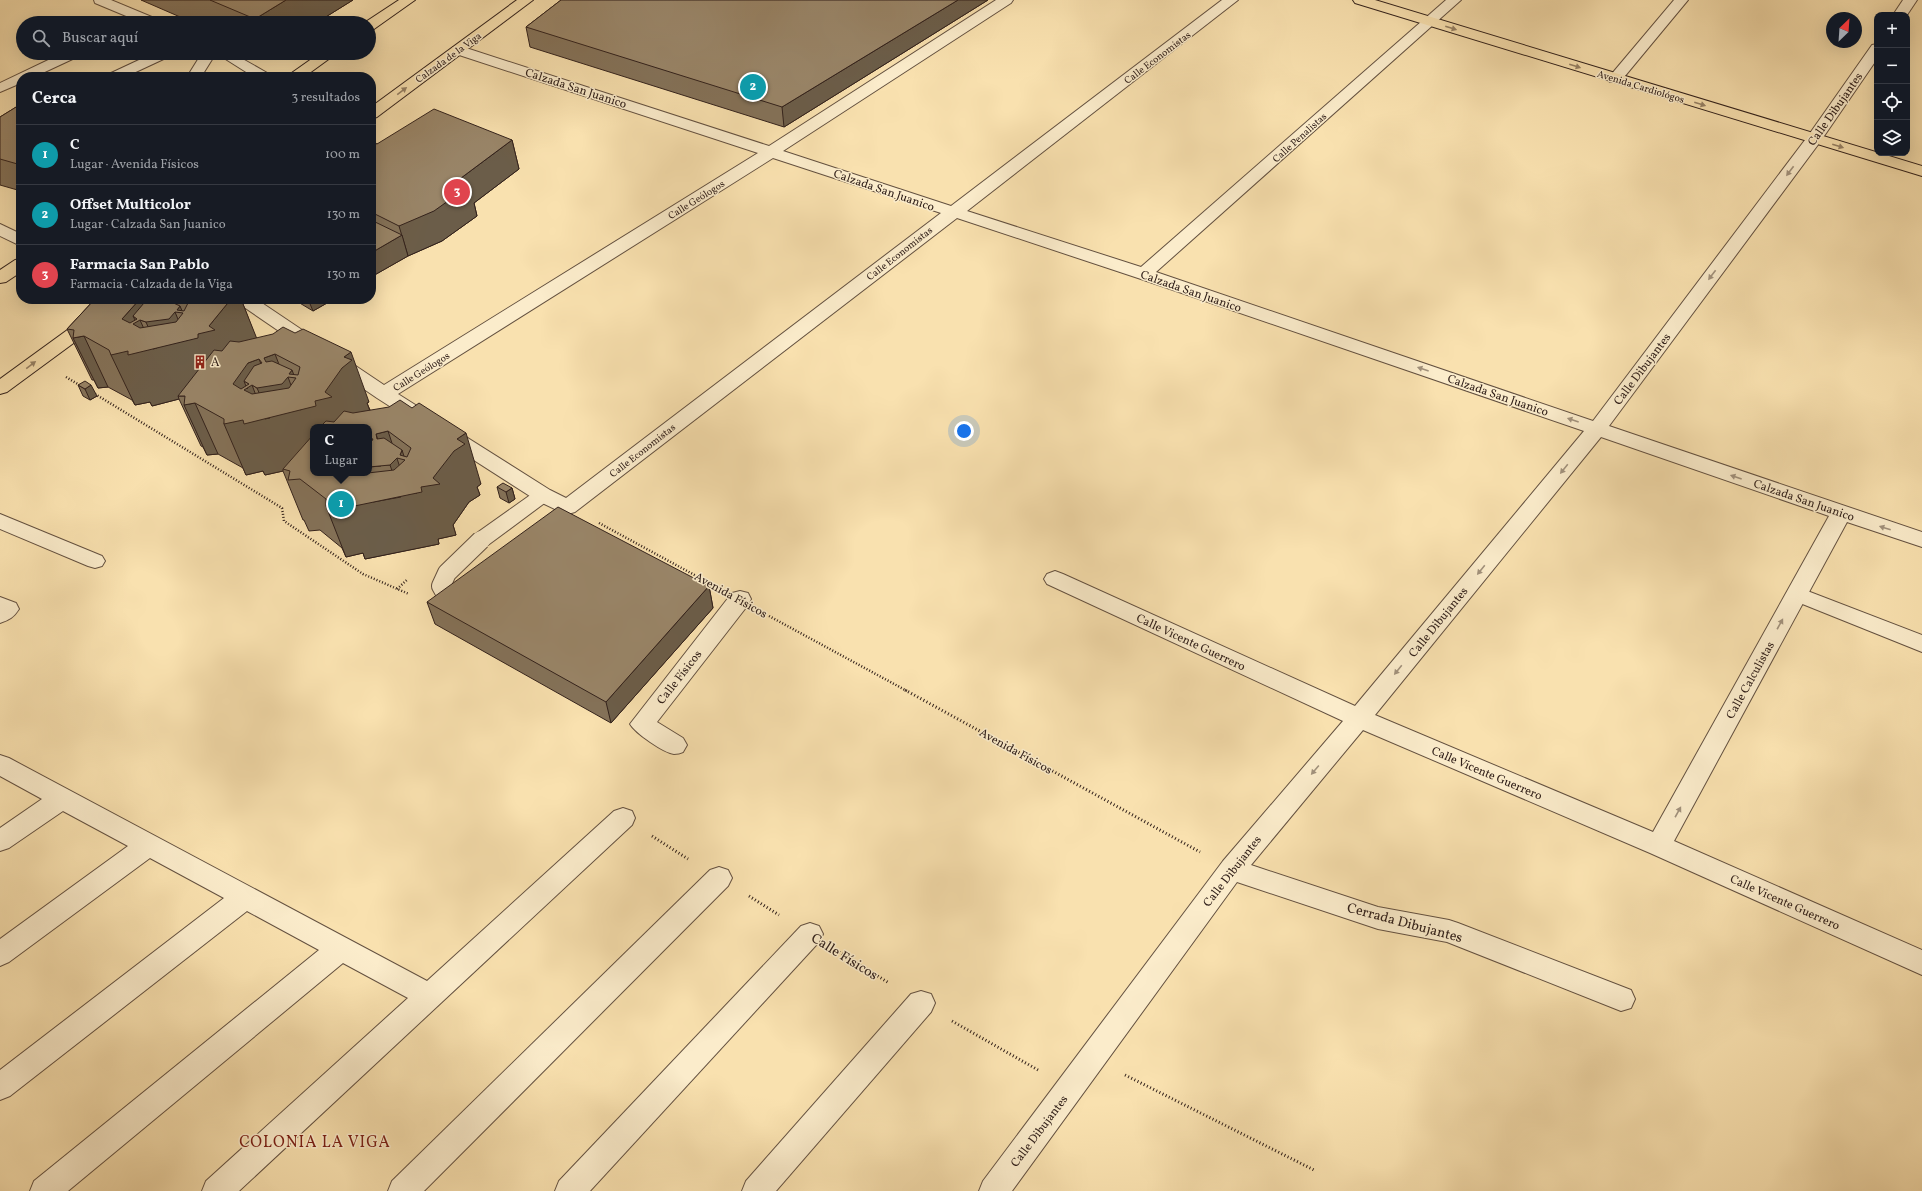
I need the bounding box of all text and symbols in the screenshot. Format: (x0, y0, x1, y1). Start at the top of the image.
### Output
north arrow (1826, 12, 1862, 48)
map controls (1874, 12, 1910, 156)
button: + (1874, 12, 1910, 48)
search box (16, 16, 376, 60)
one-way arrow (1446, 25, 1458, 31)
icon: search (30, 27, 52, 49)
text: Buscar aquí (62, 28, 138, 49)
street label: Calle Economistas (1121, 28, 1194, 88)
street label: Calzada de la Viga (413, 29, 485, 87)
button: − (1874, 48, 1910, 84)
one-way arrow (1570, 63, 1582, 69)
street label: Calzada San Juanico (523, 65, 629, 113)
street label: Avenida Cardiológos (1595, 67, 1686, 107)
street label: Calle Dibujantes (1805, 70, 1867, 149)
pin: 2 (740, 72, 766, 102)
button: locate (1874, 84, 1910, 120)
text: Cerca (32, 87, 77, 110)
one-way arrow (397, 87, 408, 95)
text: 3 resultados (291, 89, 360, 107)
one-way arrow (1694, 101, 1706, 107)
street label: Calle Penalistas (1269, 110, 1330, 166)
button: layers (1874, 120, 1910, 156)
text: C (70, 135, 80, 156)
one-way arrow (1832, 143, 1844, 149)
text: 1 (42, 146, 48, 164)
text: 100 m (325, 146, 360, 164)
text: Lugar · Avenida Físicos (70, 156, 199, 174)
street label: Calzada San Juanico (831, 166, 936, 216)
one-way arrow (1786, 166, 1794, 177)
pin: 3 (444, 177, 470, 207)
street label: Calle Geólogos (665, 177, 728, 223)
text: Offset Multicolor (70, 195, 191, 216)
text: 2 (42, 206, 48, 224)
text: 130 m (327, 206, 360, 224)
text: Lugar · Calzada San Juanico (70, 216, 226, 234)
street label: Calle Economistas (864, 224, 936, 284)
text: Farmacia San Pablo (70, 255, 209, 276)
text: 3 (42, 266, 48, 284)
text: 130 m (327, 266, 360, 284)
street label: Calzada San Juanico (1138, 267, 1243, 317)
one-way arrow (1708, 270, 1716, 281)
text: Farmacia · Calzada de la Viga (70, 276, 233, 294)
street label: Calle Dibujantes (1610, 330, 1675, 409)
street label: Calle Geólogos (390, 349, 453, 395)
building icon: A (192, 354, 208, 370)
place label: A (211, 355, 220, 371)
one-way arrow (26, 360, 37, 369)
one-way arrow (1417, 366, 1429, 372)
street label: Calzada San Juanico (1445, 371, 1550, 421)
one-way arrow (1567, 417, 1579, 423)
street label: Calle Economistas (607, 421, 679, 481)
your location (954, 421, 974, 441)
popup (310, 424, 372, 476)
text: C (324, 431, 334, 452)
text: Lugar (324, 452, 358, 470)
one-way arrow (1559, 464, 1568, 475)
one-way arrow (1729, 473, 1741, 479)
street label: Calzada San Juanico (1751, 476, 1856, 526)
pin: 1 (328, 489, 354, 519)
one-way arrow (1879, 525, 1891, 531)
one-way arrow (1477, 565, 1485, 575)
street label: Avenida Físicos (691, 569, 770, 623)
street label: Calle Dibujantes (1405, 584, 1472, 661)
street label: Calle Vicente Guerrero (1133, 611, 1248, 675)
one-way arrow (1777, 618, 1784, 630)
street label: Calle Calculistas (1723, 639, 1779, 722)
street label: Calle Físicos (654, 647, 706, 708)
one-way arrow (1394, 665, 1403, 676)
street label: Avenida Físicos (976, 725, 1055, 779)
street label: Calle Vicente Guerrero (1429, 743, 1544, 804)
one-way arrow (1311, 765, 1320, 776)
one-way arrow (1675, 806, 1681, 818)
street label: Calle Dibujantes (1200, 833, 1266, 911)
street label: Calle Vicente Guerrero (1727, 871, 1842, 934)
street label: Cerrada Dibujantes (1345, 899, 1464, 948)
street label: Calle Físicos (807, 929, 881, 985)
street label: Calle Dibujantes (1007, 1092, 1072, 1171)
district label: COLONIA LA VIGA (239, 1132, 391, 1154)

